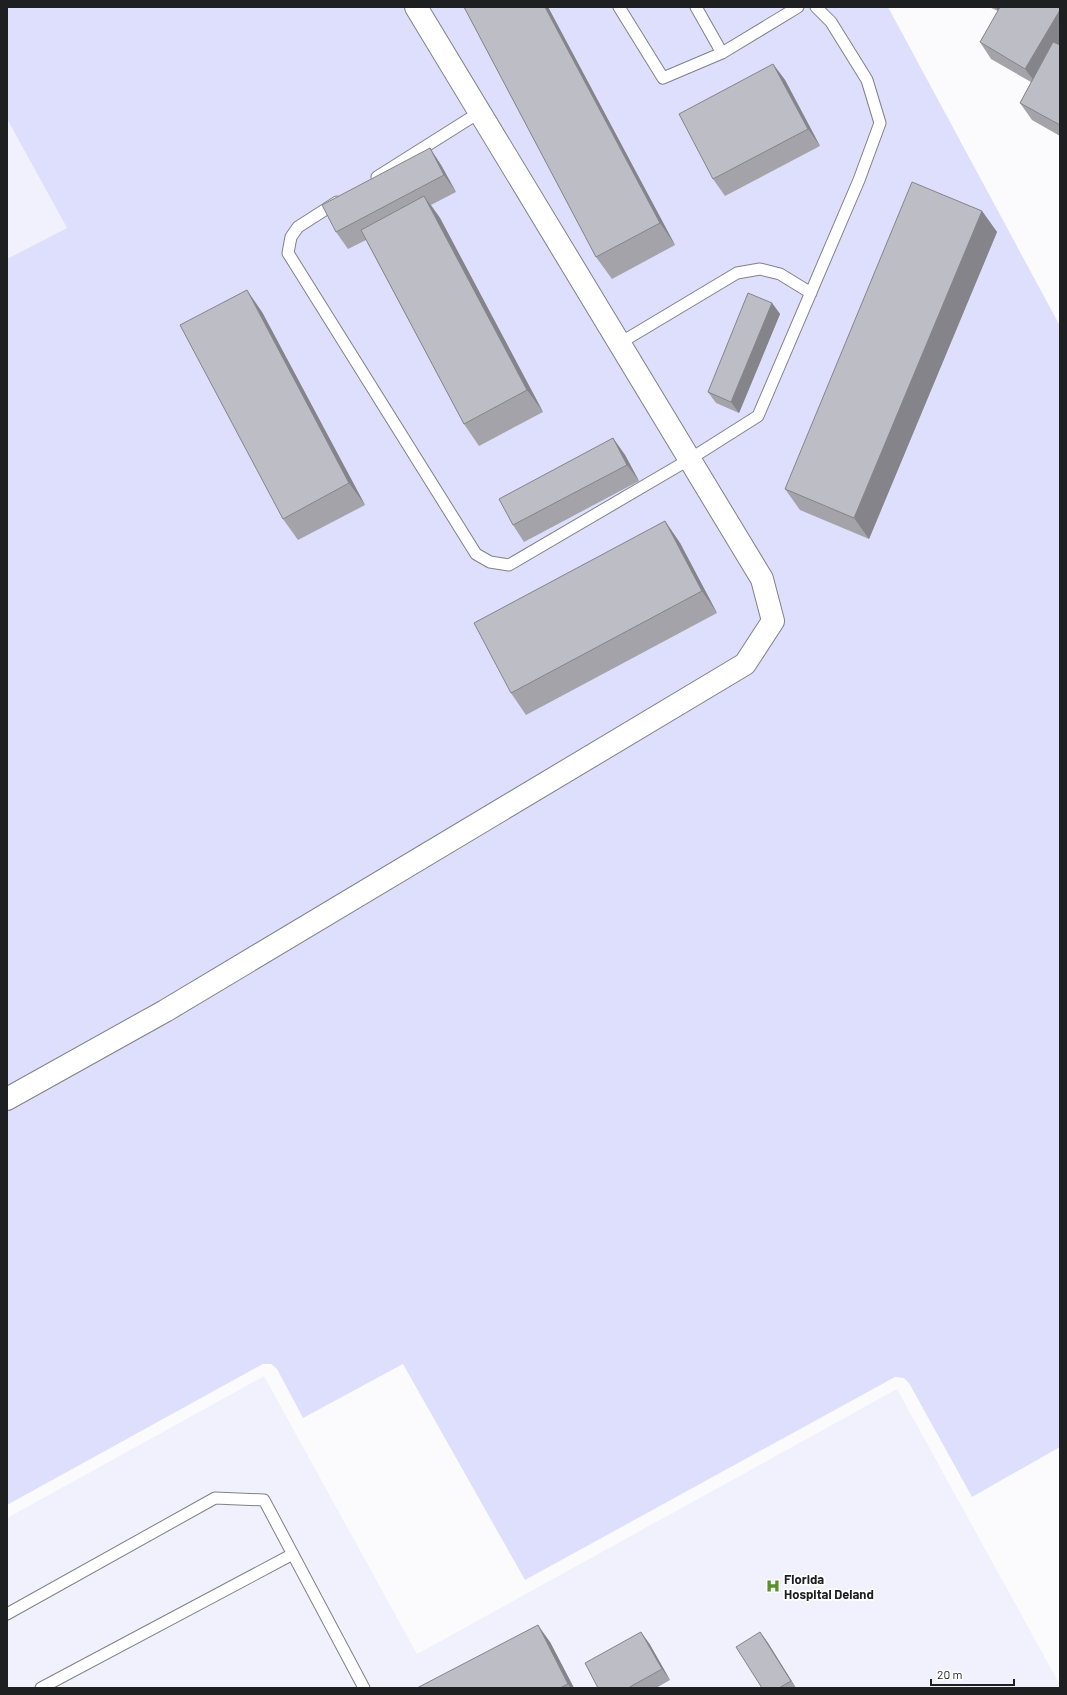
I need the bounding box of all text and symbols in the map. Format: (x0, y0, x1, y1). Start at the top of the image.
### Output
place label: Florida Hospital Deland (784, 1571, 874, 1602)
hospital icon: Florida Hospital Deland (765, 1578, 781, 1594)
scale bar (931, 1661, 1014, 1687)
text: 20 m (937, 1667, 963, 1681)

